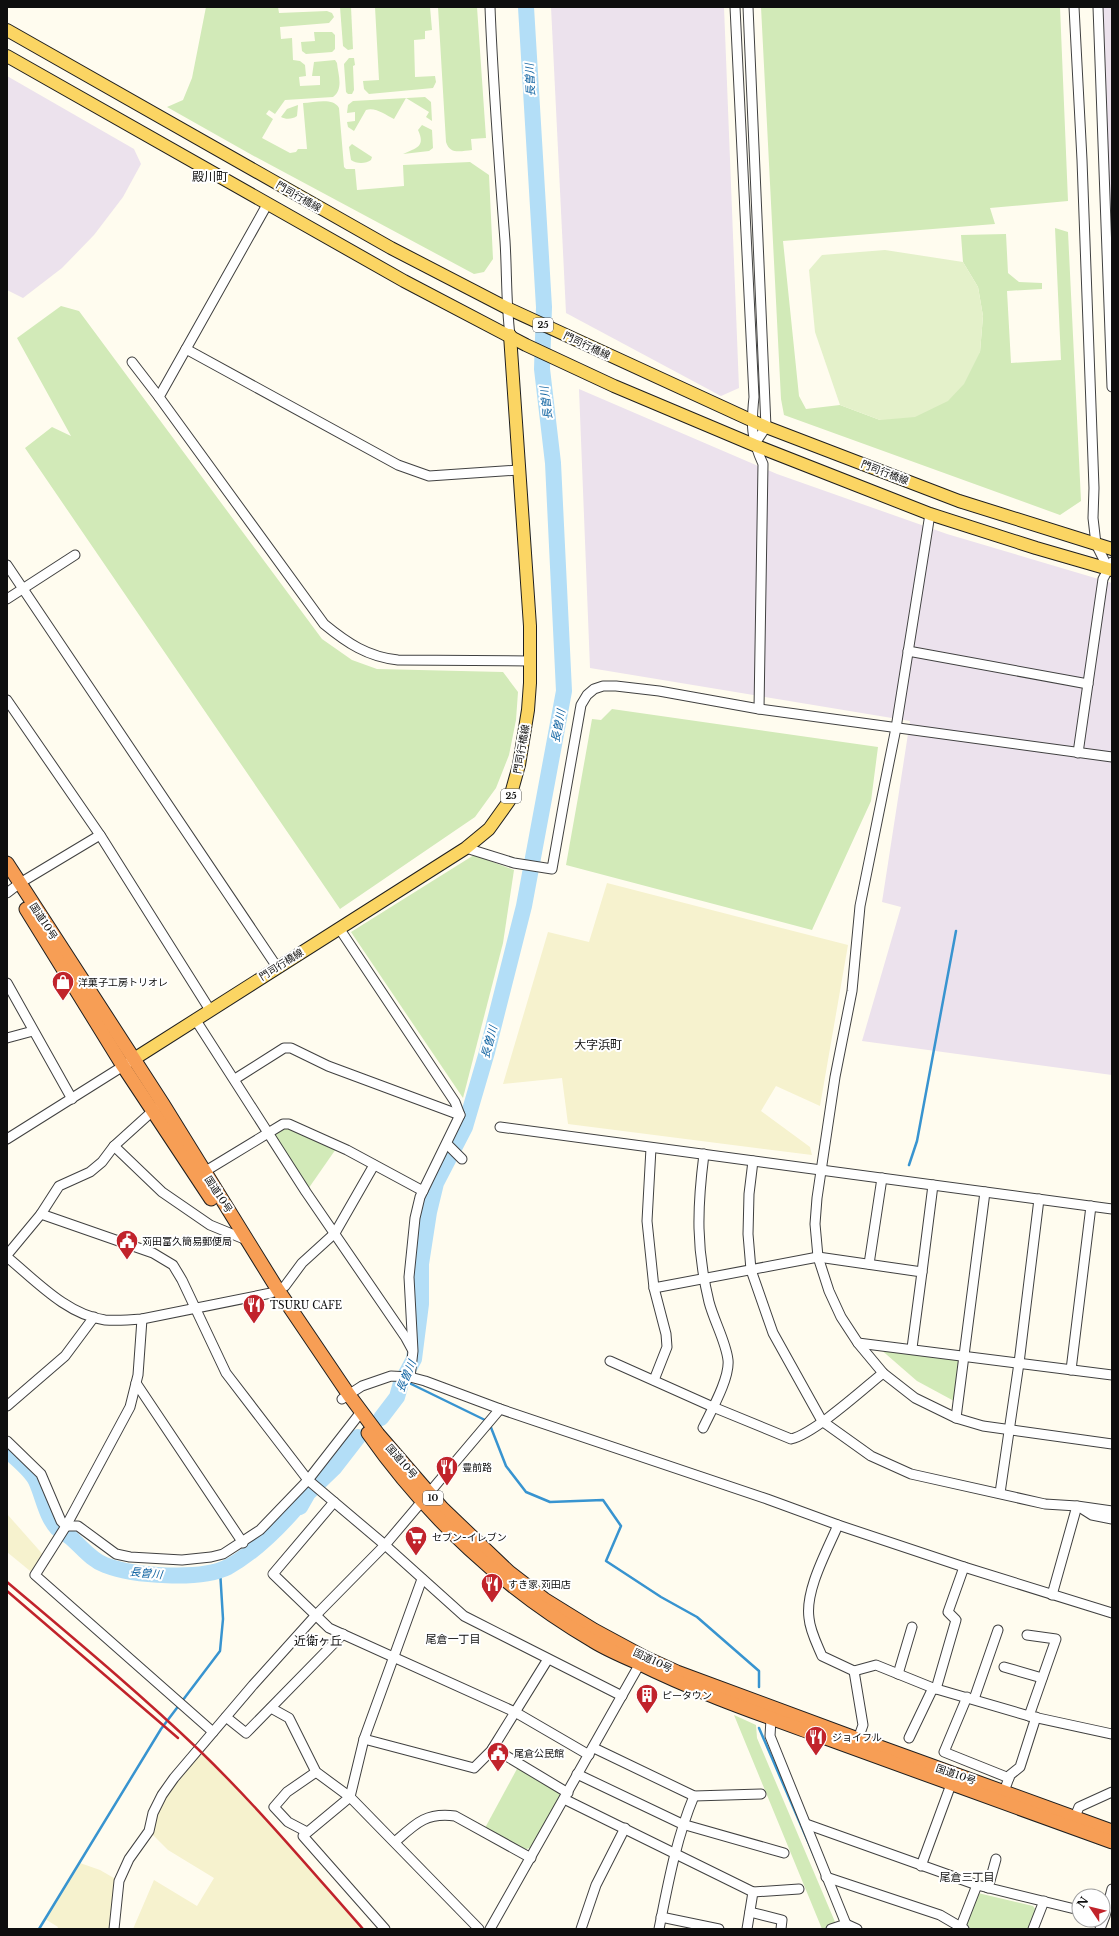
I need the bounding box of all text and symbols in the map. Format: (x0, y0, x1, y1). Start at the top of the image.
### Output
water label: 長曽川 (522, 62, 538, 97)
district label: 殿川町 (192, 169, 228, 184)
street label: 門司行橋線 (274, 178, 324, 215)
road number: 25 (533, 318, 553, 332)
street label: 門司行橋線 (561, 329, 612, 362)
water label: 長曽川 (537, 385, 555, 420)
street label: 門司行橋線 (859, 457, 910, 487)
water label: 長曽川 (548, 707, 568, 744)
street label: 門司行橋線 (511, 723, 532, 775)
road number: 25 (501, 789, 521, 803)
street label: 国道10号 (27, 900, 60, 942)
street label: 門司行橋線 (257, 946, 306, 983)
shop icon: 洋菓子工房トリオレ (50, 969, 76, 1002)
place label: 洋菓子工房トリオレ (78, 976, 168, 989)
water label: 長曽川 (478, 1023, 500, 1060)
district label: 大字浜町 (574, 1037, 622, 1052)
street label: 国道10号 (202, 1173, 235, 1215)
public building icon: 苅田富久簡易郵便局 (114, 1228, 140, 1261)
place label: 苅田富久簡易郵便局 (142, 1235, 232, 1248)
restaurant icon: TSURU CAFE (241, 1292, 267, 1325)
place label: TSURU CAFE (270, 1299, 342, 1312)
water label: 長曽川 (393, 1357, 419, 1394)
street label: 国道10号 (383, 1441, 420, 1481)
restaurant icon: 豊前路 (434, 1454, 460, 1487)
place label: 豊前路 (462, 1461, 492, 1474)
road number: 10 (423, 1491, 443, 1505)
supermarket icon: セブン-イレブン (403, 1524, 429, 1557)
place label: セブン-イレブン (432, 1531, 507, 1544)
water label: 長曽川 (129, 1564, 164, 1582)
restaurant icon: すき家 苅田店 (479, 1571, 505, 1604)
place label: すき家 苅田店 (508, 1578, 571, 1591)
district label: 尾倉一丁目 (426, 1632, 481, 1646)
district label: 近衛ヶ丘 (294, 1633, 342, 1648)
street label: 国道10号 (631, 1646, 674, 1675)
building icon: ピータウン (634, 1682, 660, 1715)
place label: ピータウン (662, 1689, 712, 1702)
restaurant icon: ジョイフル (803, 1724, 829, 1757)
place label: ジョイフル (832, 1731, 882, 1744)
public building icon: 尾倉公民館 (485, 1740, 511, 1773)
place label: 尾倉公民館 (514, 1747, 564, 1760)
street label: 国道10号 (934, 1762, 978, 1787)
district label: 尾倉三丁目 (940, 1870, 995, 1884)
north arrow (1071, 1888, 1111, 1928)
text: N (1074, 1893, 1092, 1911)

